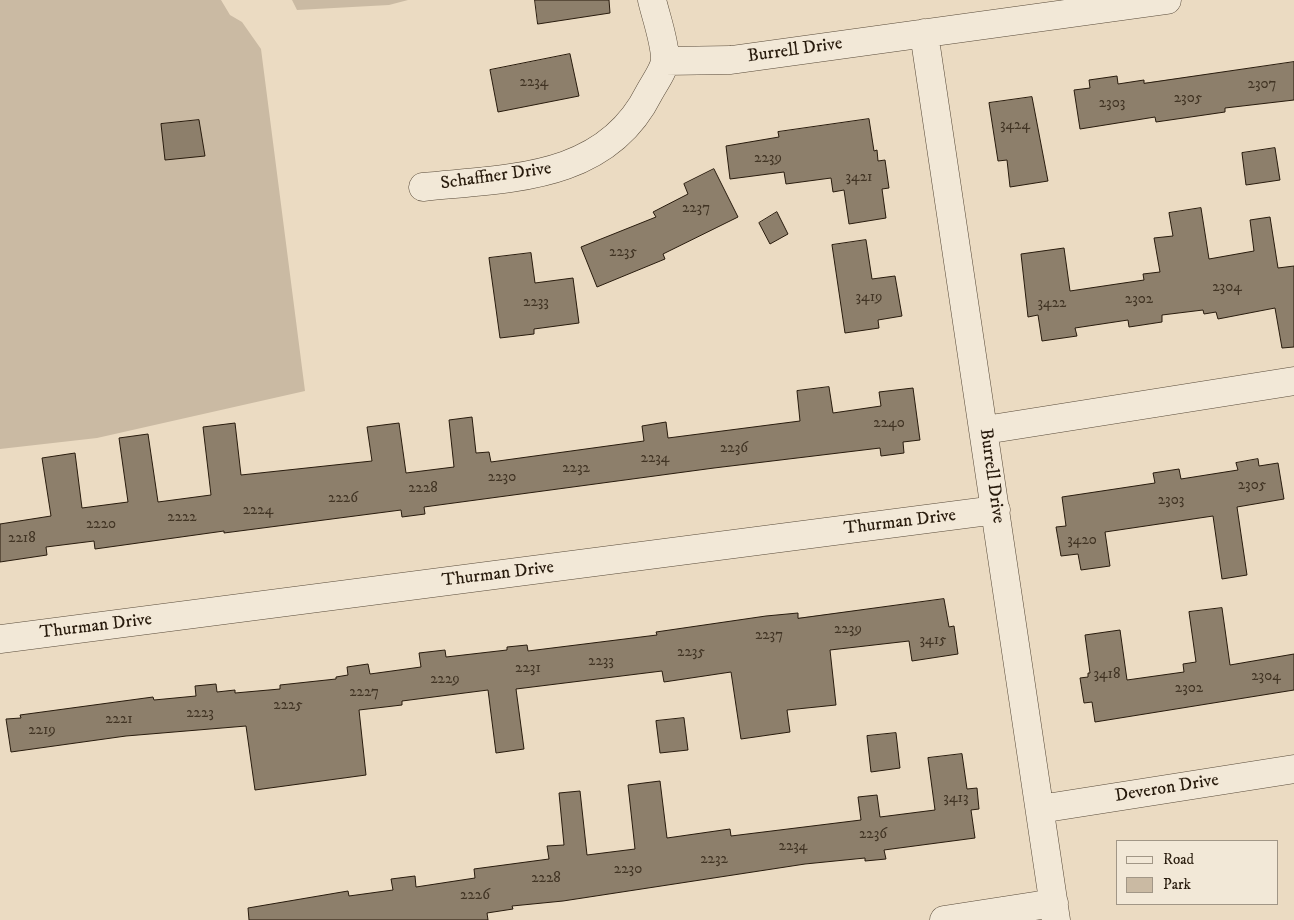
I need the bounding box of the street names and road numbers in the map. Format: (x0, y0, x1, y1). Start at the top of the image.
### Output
street label: Burrell Drive (746, 34, 844, 68)
street label: Schaffner Drive (439, 159, 553, 195)
street label: Burrell Drive (974, 427, 1008, 525)
street label: Thurman Drive (843, 505, 957, 541)
street label: Thurman Drive (441, 557, 555, 593)
street label: Thurman Drive (39, 609, 153, 645)
street label: Deveron Drive (1113, 770, 1221, 808)

